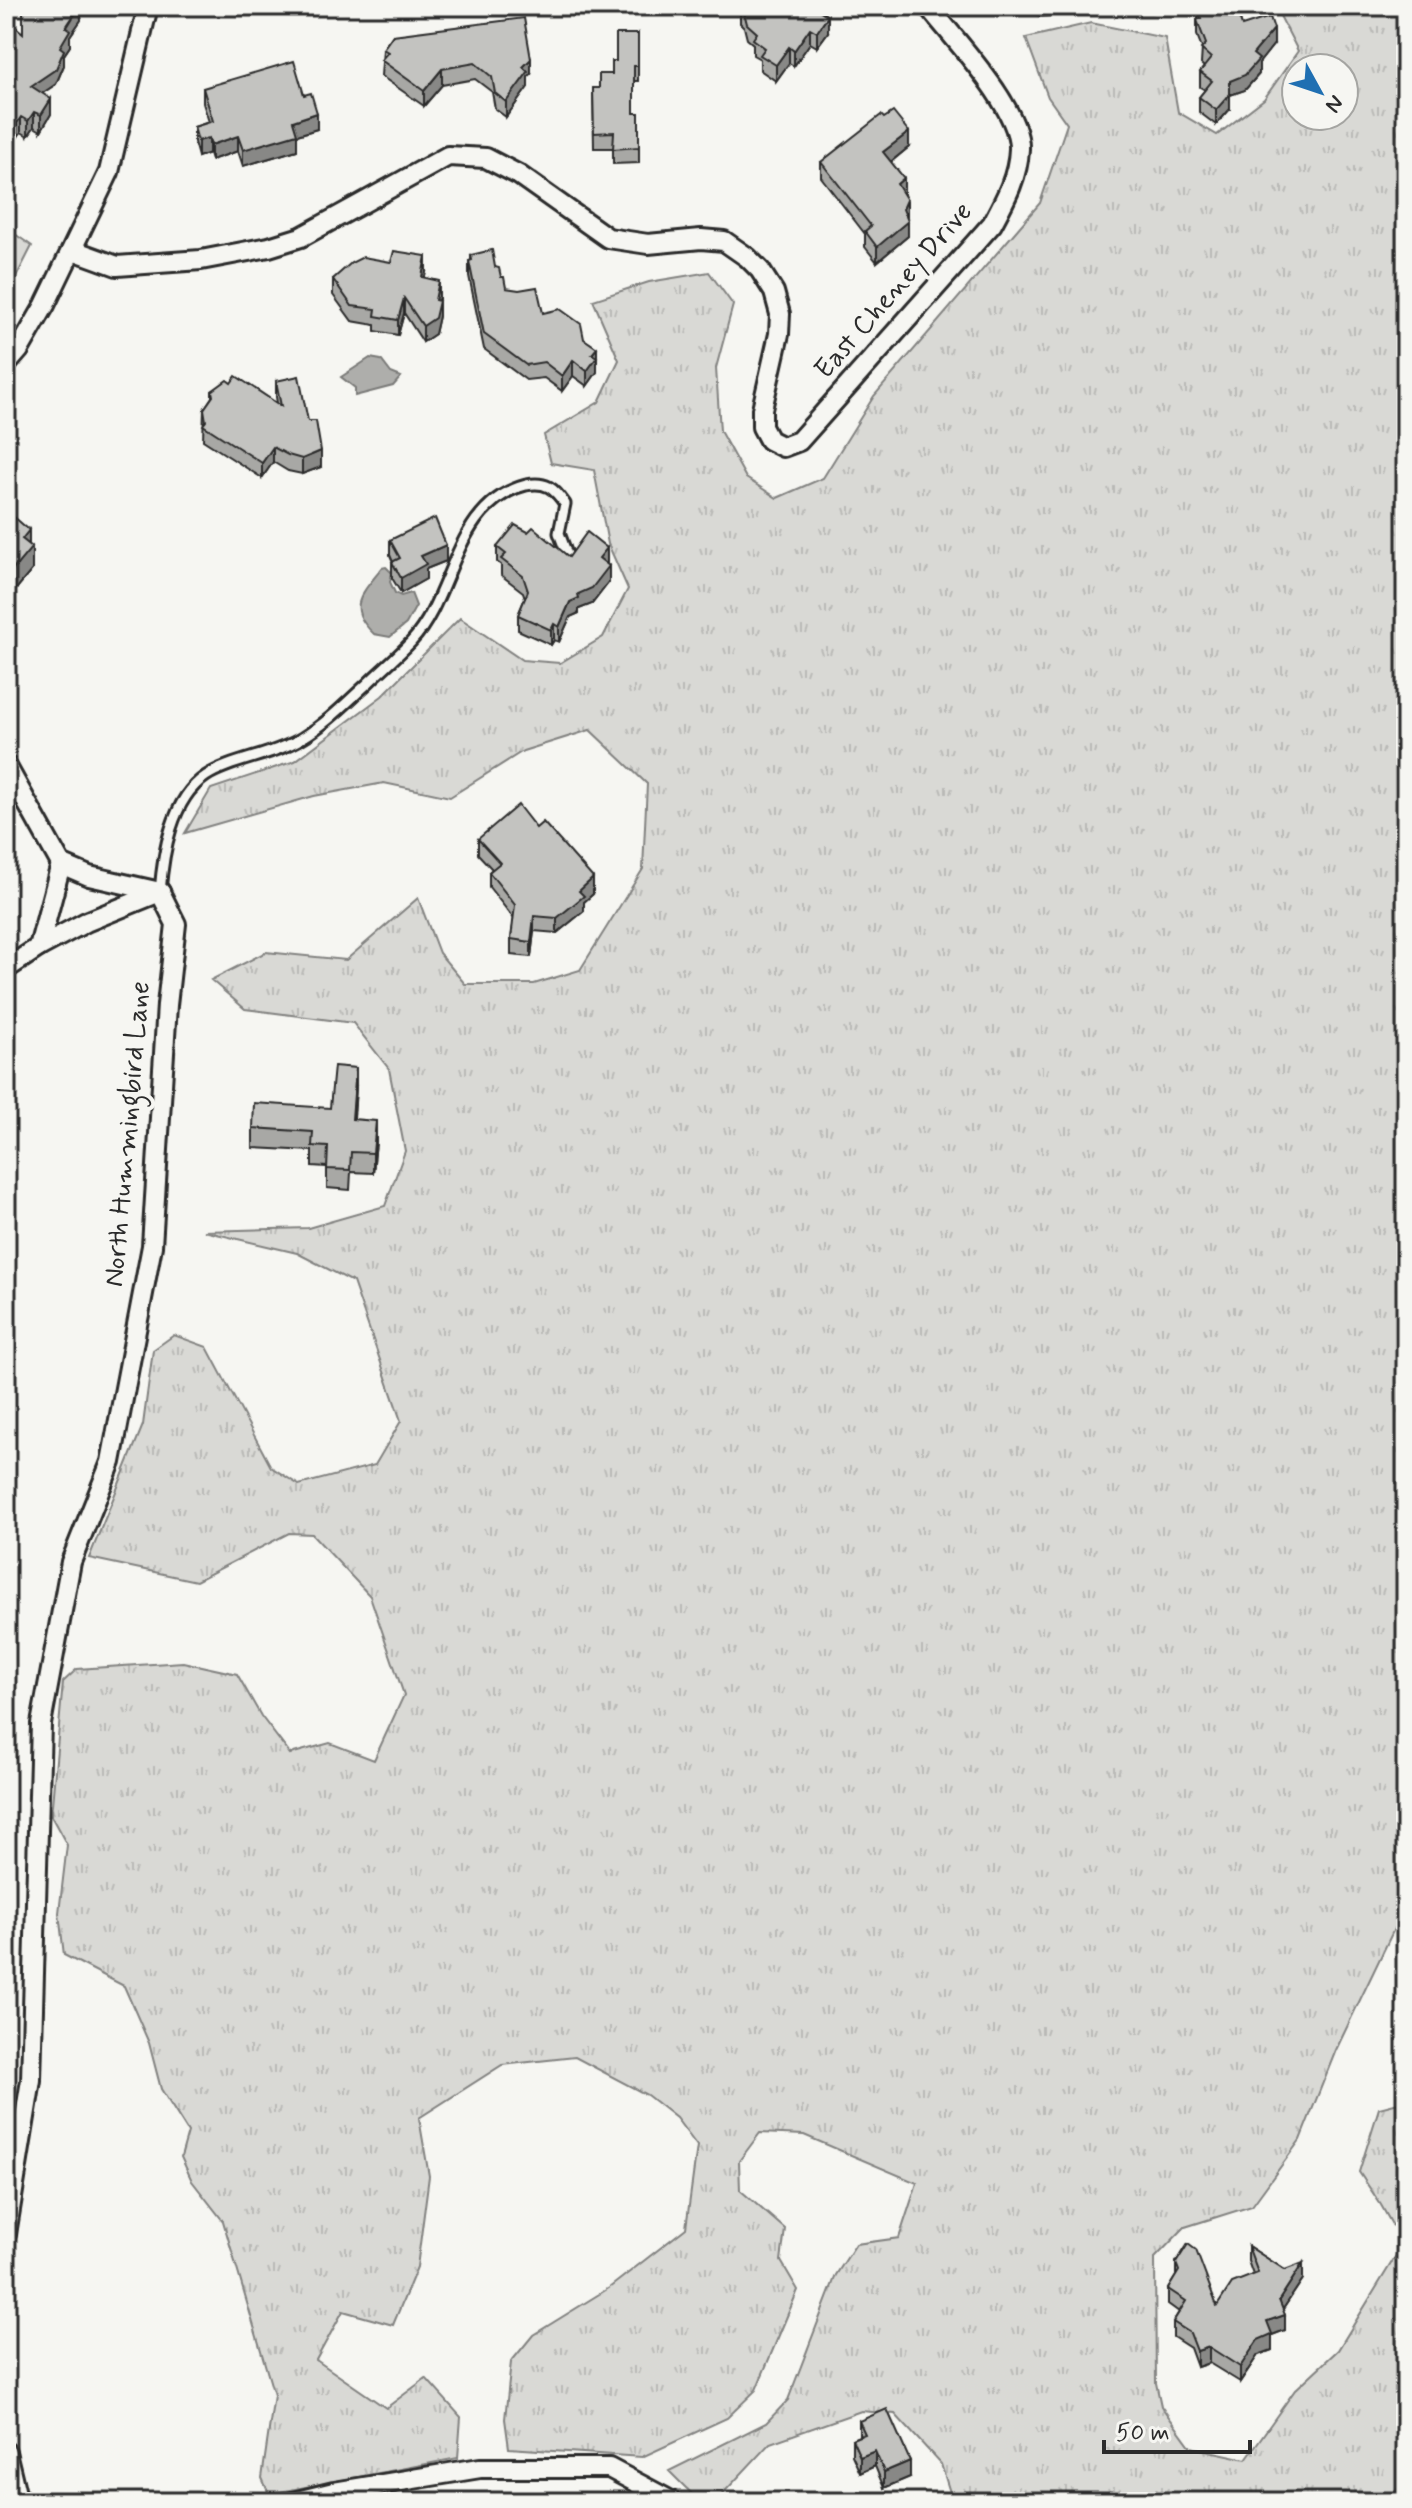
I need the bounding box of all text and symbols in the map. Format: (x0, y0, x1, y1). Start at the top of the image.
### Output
north arrow (1280, 52, 1360, 132)
text: N (1318, 89, 1349, 118)
street label: East Cheney Drive (807, 194, 981, 388)
street label: North Hummingbird Lane (96, 980, 163, 1289)
scale bar (1104, 2404, 1250, 2454)
text: 50 m (1116, 2418, 1170, 2449)

